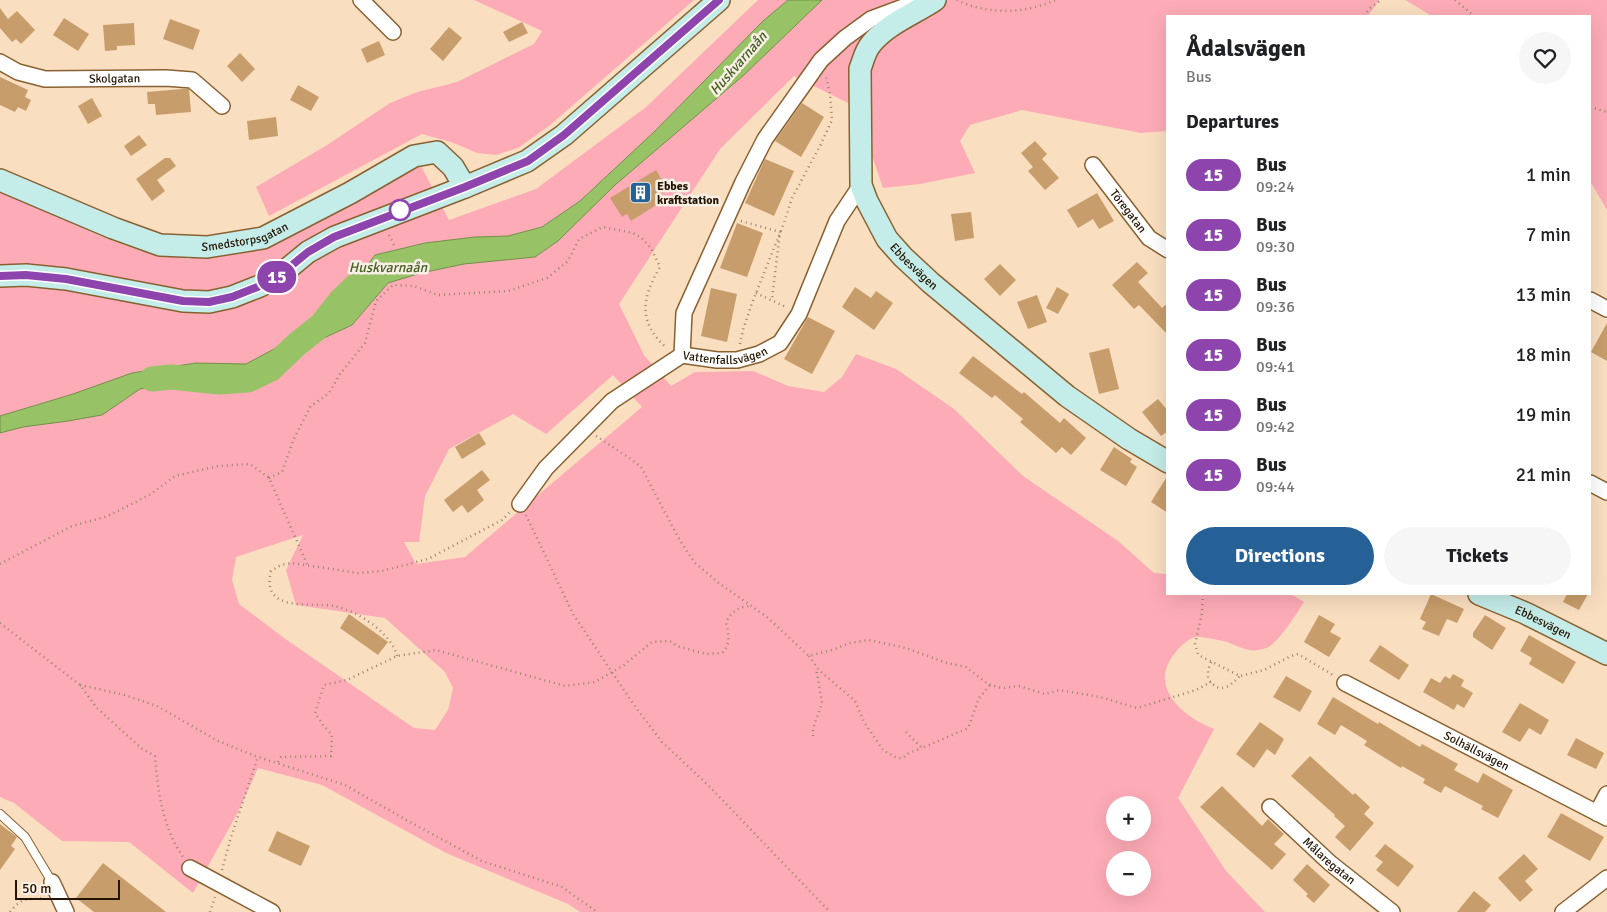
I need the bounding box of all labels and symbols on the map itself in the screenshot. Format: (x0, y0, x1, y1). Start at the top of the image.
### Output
water label: Huskvarnaån (706, 28, 771, 98)
street label: Skolgatan (89, 71, 140, 87)
place label: Ebbes kraftstation (657, 179, 720, 208)
building icon: Ebbes kraftstation (629, 181, 653, 205)
street label: Töregatan (1106, 187, 1149, 236)
unlabelled marker (389, 199, 411, 221)
street label: Smedstorpsgatan (201, 219, 291, 255)
street label: Ebbesvägen (886, 240, 941, 293)
water label: Huskvarnaån (349, 259, 428, 276)
line badge: 15 (254, 261, 300, 293)
street label: Vattenfallsvägen (682, 344, 770, 368)
street label: Ebbesvägen (1512, 603, 1574, 643)
street label: Solhällsvägen (1441, 728, 1512, 774)
street label: Målaregatan (1299, 834, 1358, 888)
scale bar (15, 877, 120, 900)

